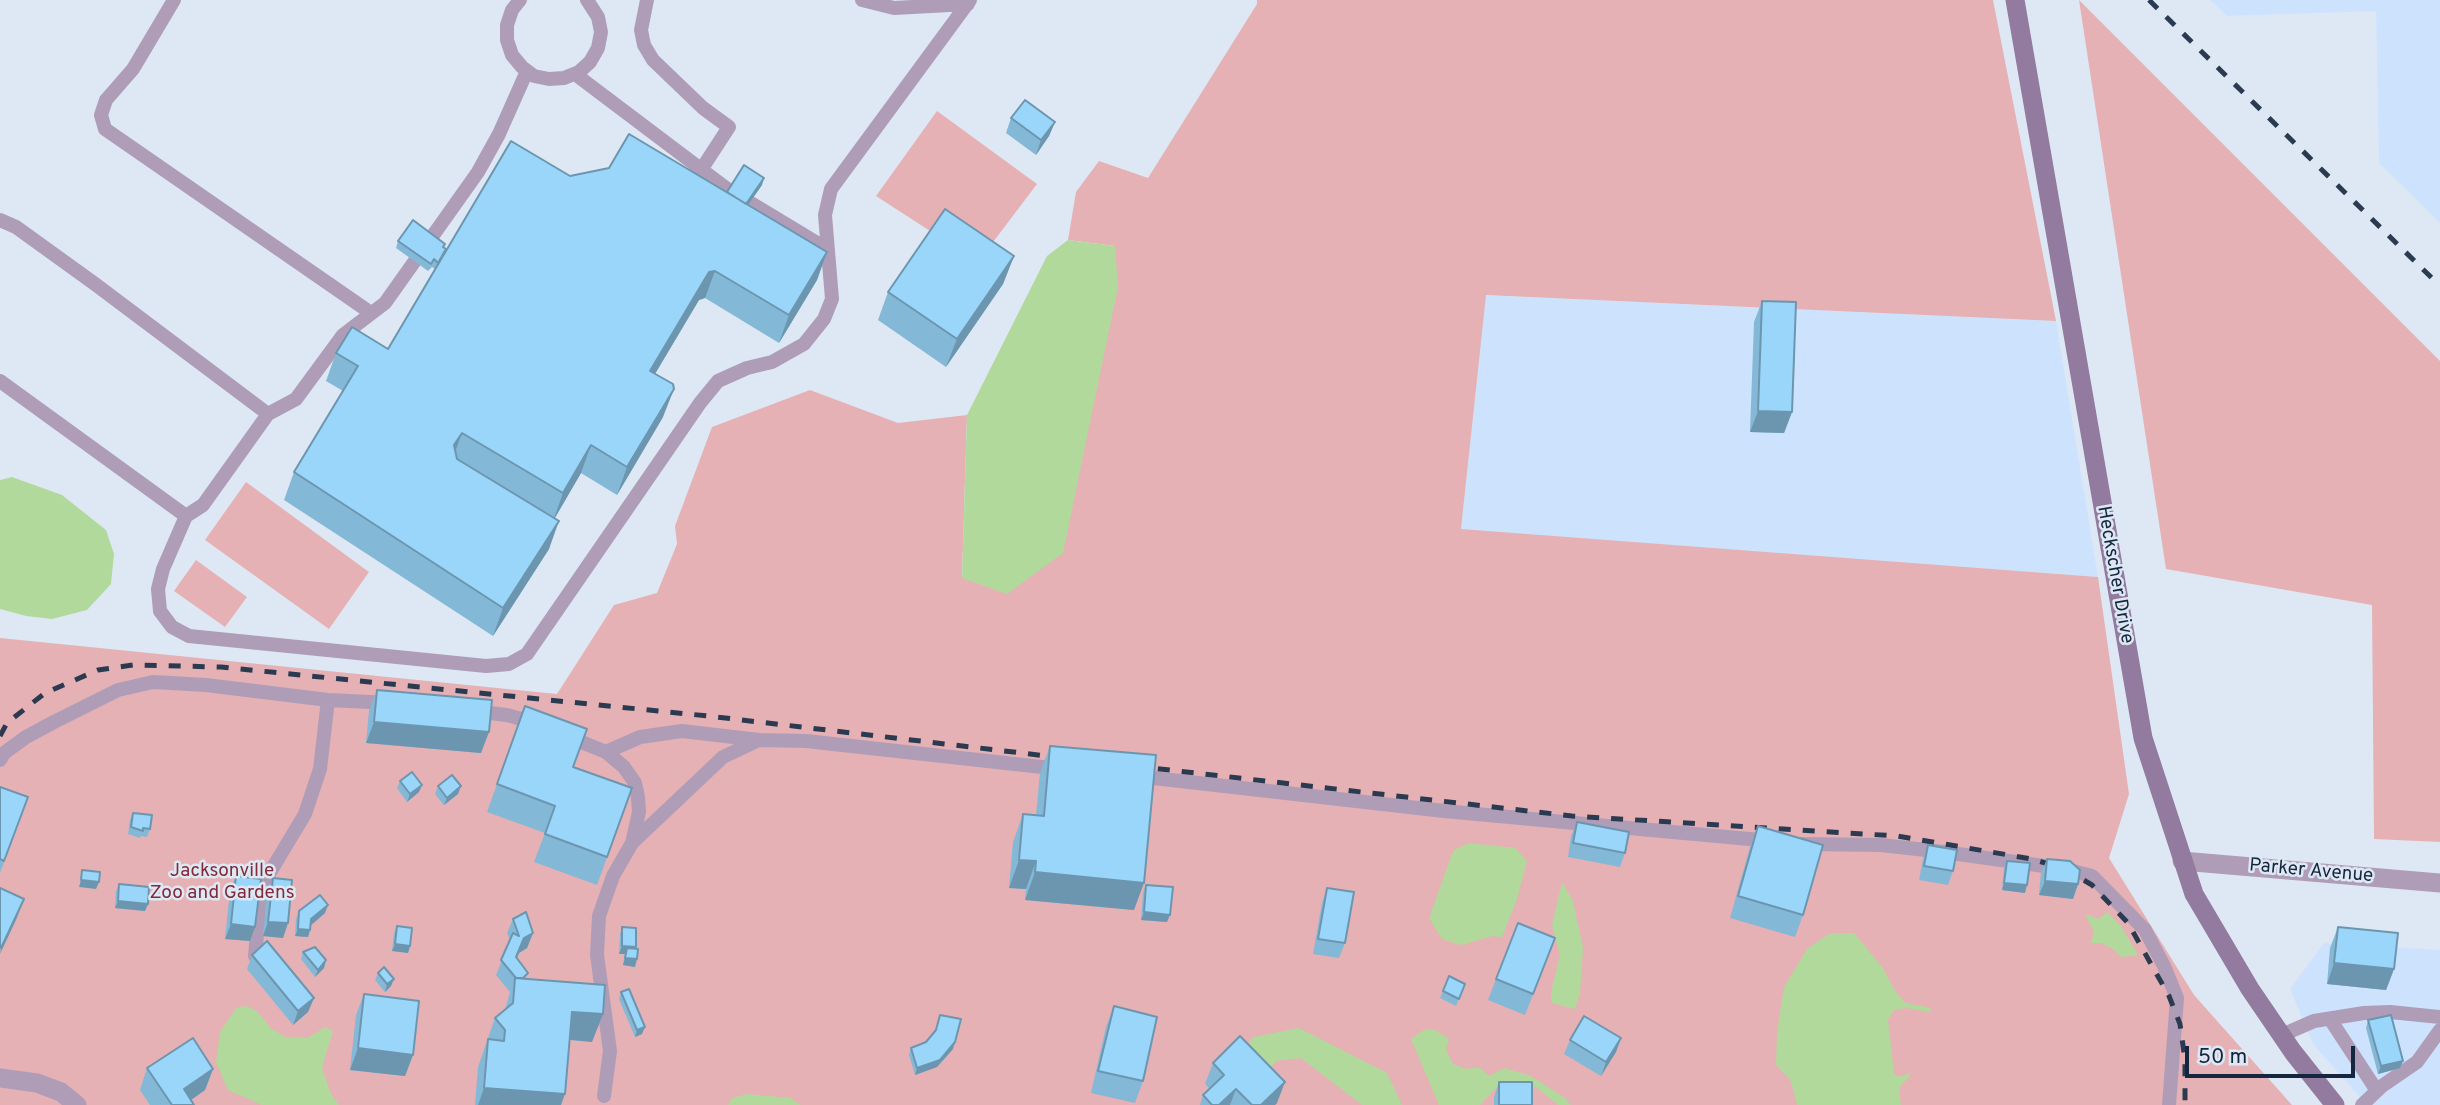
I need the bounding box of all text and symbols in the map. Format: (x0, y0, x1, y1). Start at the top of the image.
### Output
street label: Heckscher Drive (2091, 504, 2137, 646)
street label: Parker Avenue (2248, 855, 2374, 889)
park label: Jacksonville Zoo and Gardens (149, 861, 295, 905)
scale bar (2188, 1032, 2358, 1076)
text: 50 m (2198, 1044, 2247, 1071)

